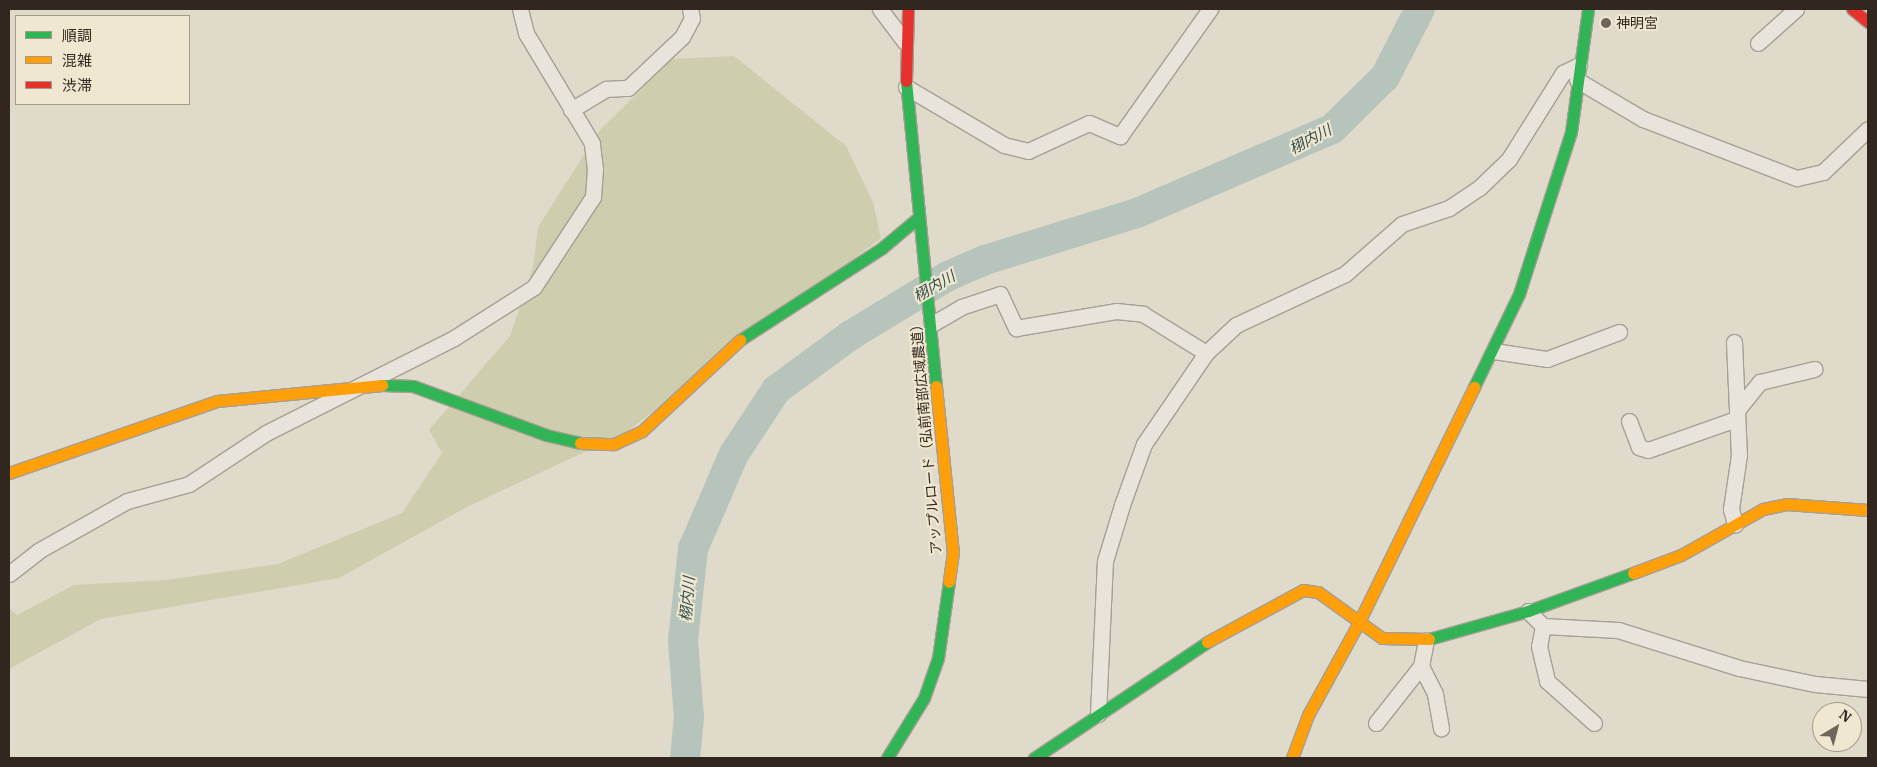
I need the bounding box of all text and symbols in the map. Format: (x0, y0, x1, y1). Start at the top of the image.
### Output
legend (15, 15, 190, 105)
place label: 神明宮 (1616, 15, 1658, 31)
marker: 神明宮 (1600, 17, 1612, 29)
text: 順調 (62, 26, 92, 45)
text: 混雑 (62, 51, 92, 70)
text: 渋滞 (62, 76, 92, 95)
water label: 栩内川 (1286, 120, 1334, 158)
water label: 栩内川 (910, 267, 958, 305)
street label: アップルロード（弘前南部広域農道） (907, 317, 945, 555)
water label: 栩内川 (676, 576, 698, 622)
north arrow (1812, 702, 1862, 752)
text: N (1836, 705, 1855, 726)

